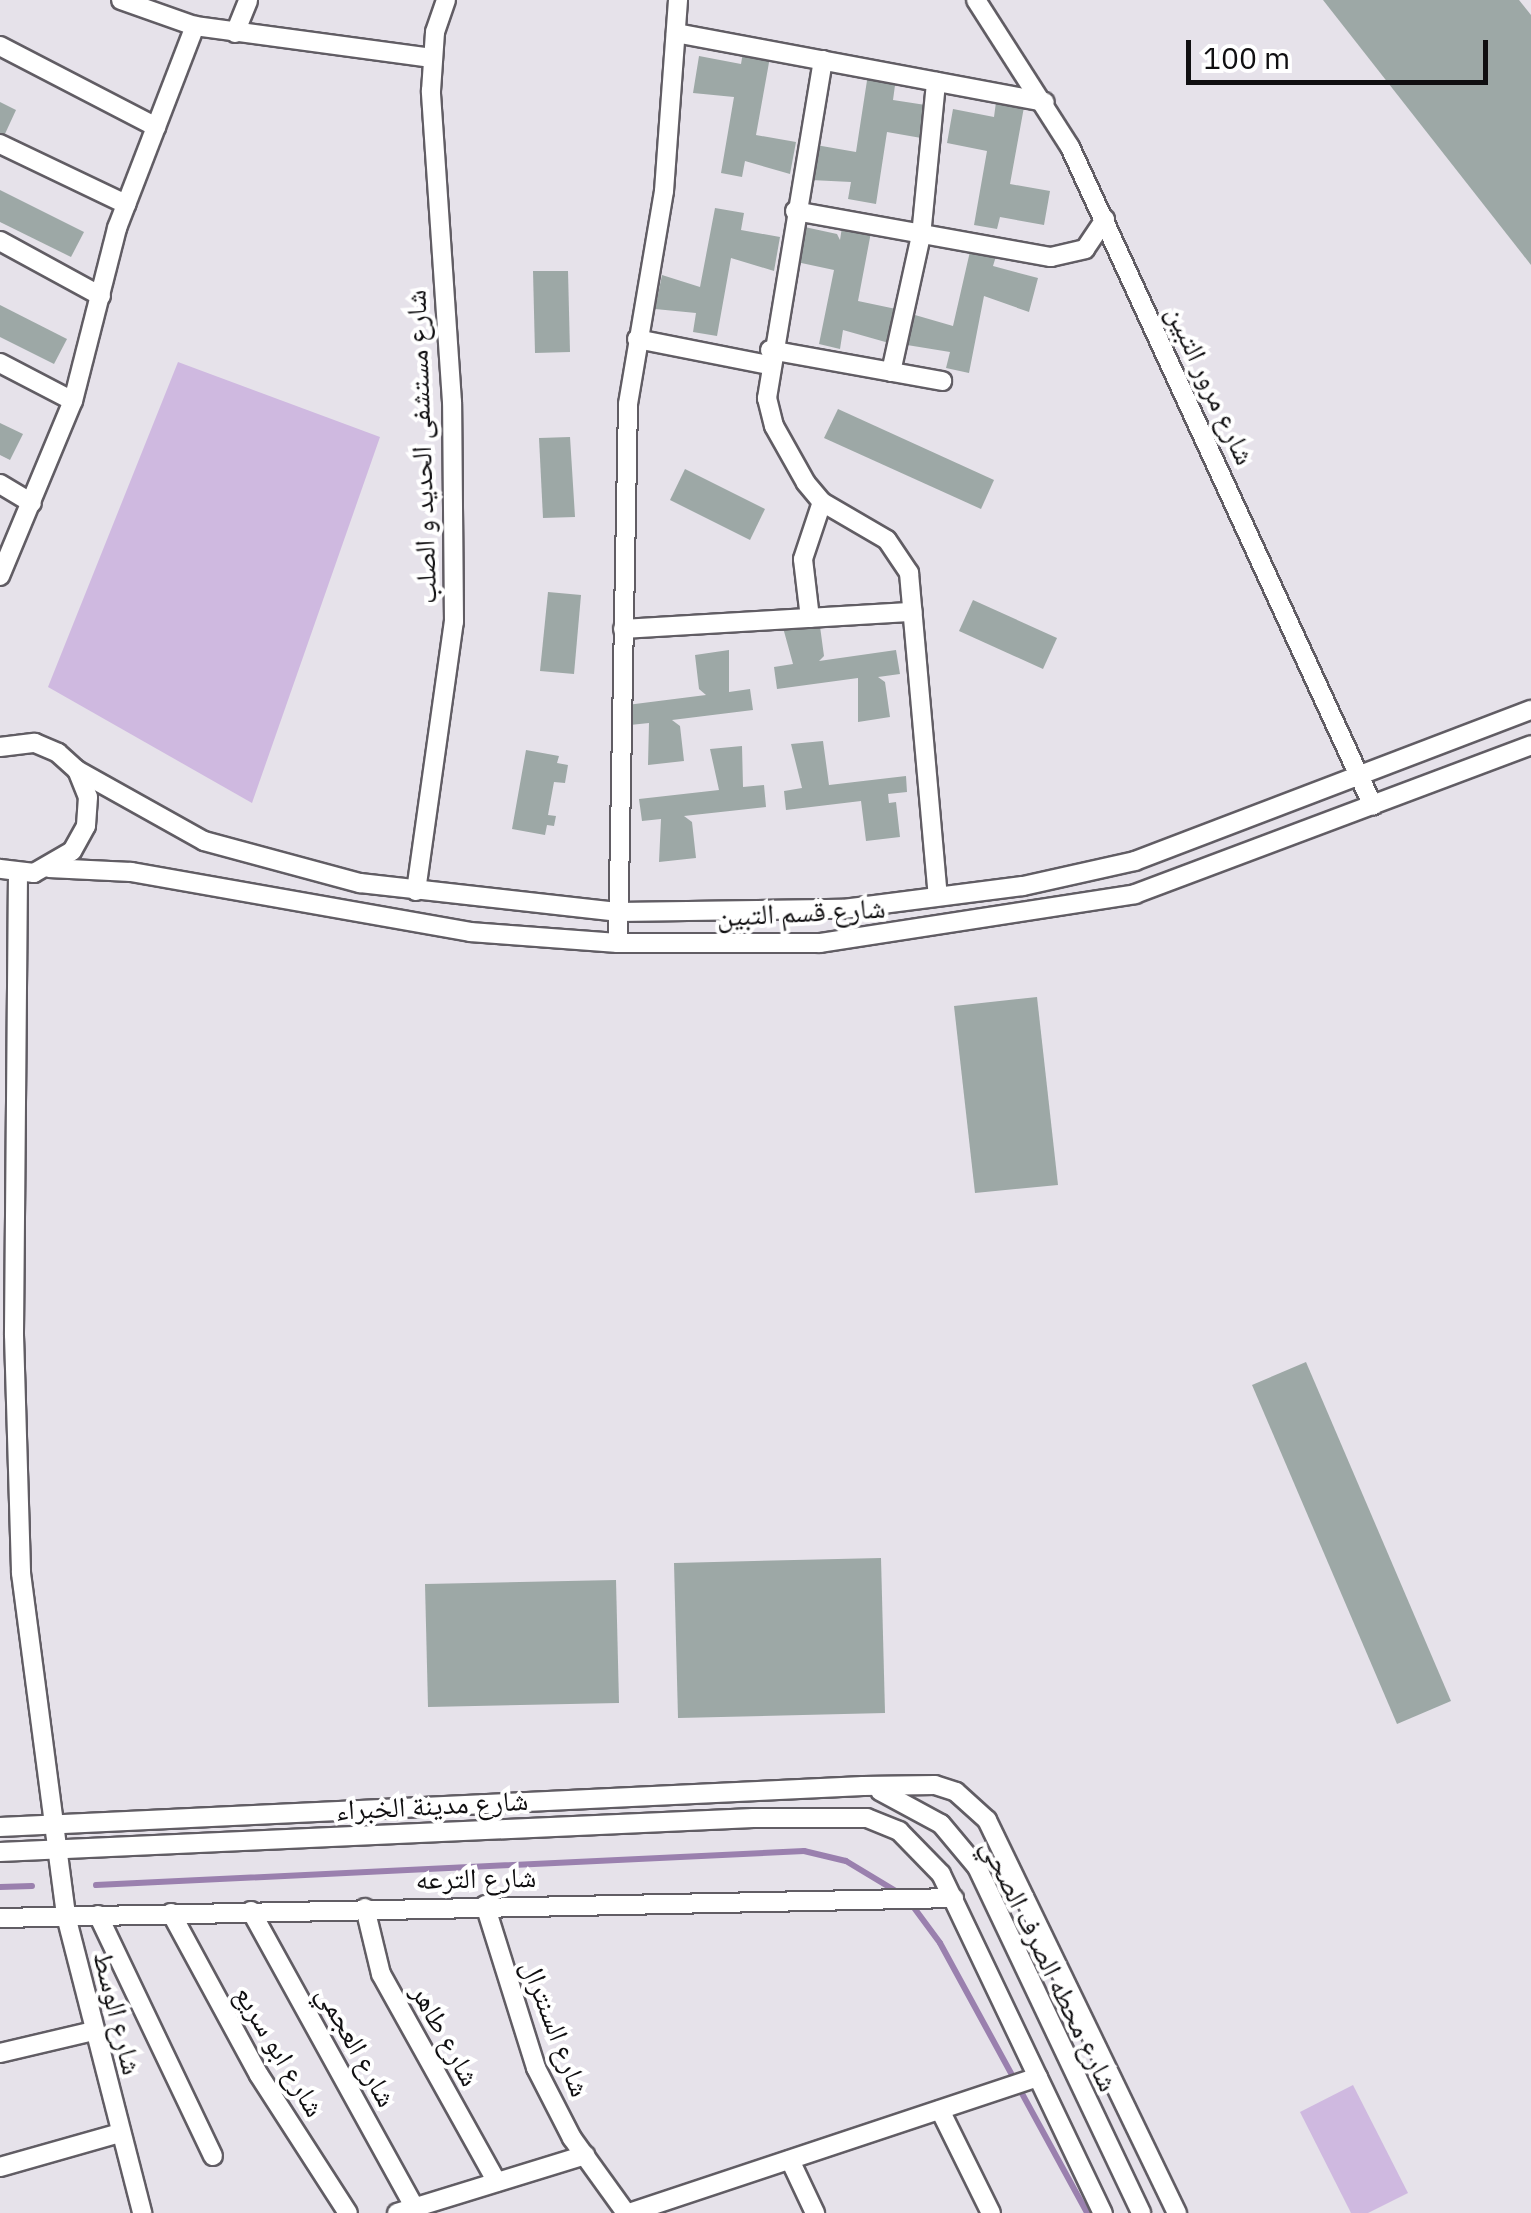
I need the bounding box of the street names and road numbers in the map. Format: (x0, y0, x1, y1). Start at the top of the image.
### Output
street label: شارع مستشفى الحديد و الصلب (399, 289, 443, 605)
street label: شارع مرور التبين (1159, 300, 1263, 470)
street label: شارع قسم التبين (716, 891, 886, 933)
street label: شارع مدينة الخبراء (335, 1783, 529, 1827)
street label: شارع محطه الصرف الصحي (974, 1833, 1126, 2097)
street label: شارع الترعه (415, 1860, 537, 1896)
street label: شارع الوسط (86, 1948, 150, 2078)
street label: شارع السنترال (515, 1955, 597, 2101)
street label: شارع طاهر (404, 1978, 488, 2092)
street label: شارع العجمي (310, 1979, 404, 2113)
street label: شارع ابو سريع (228, 1980, 332, 2122)

